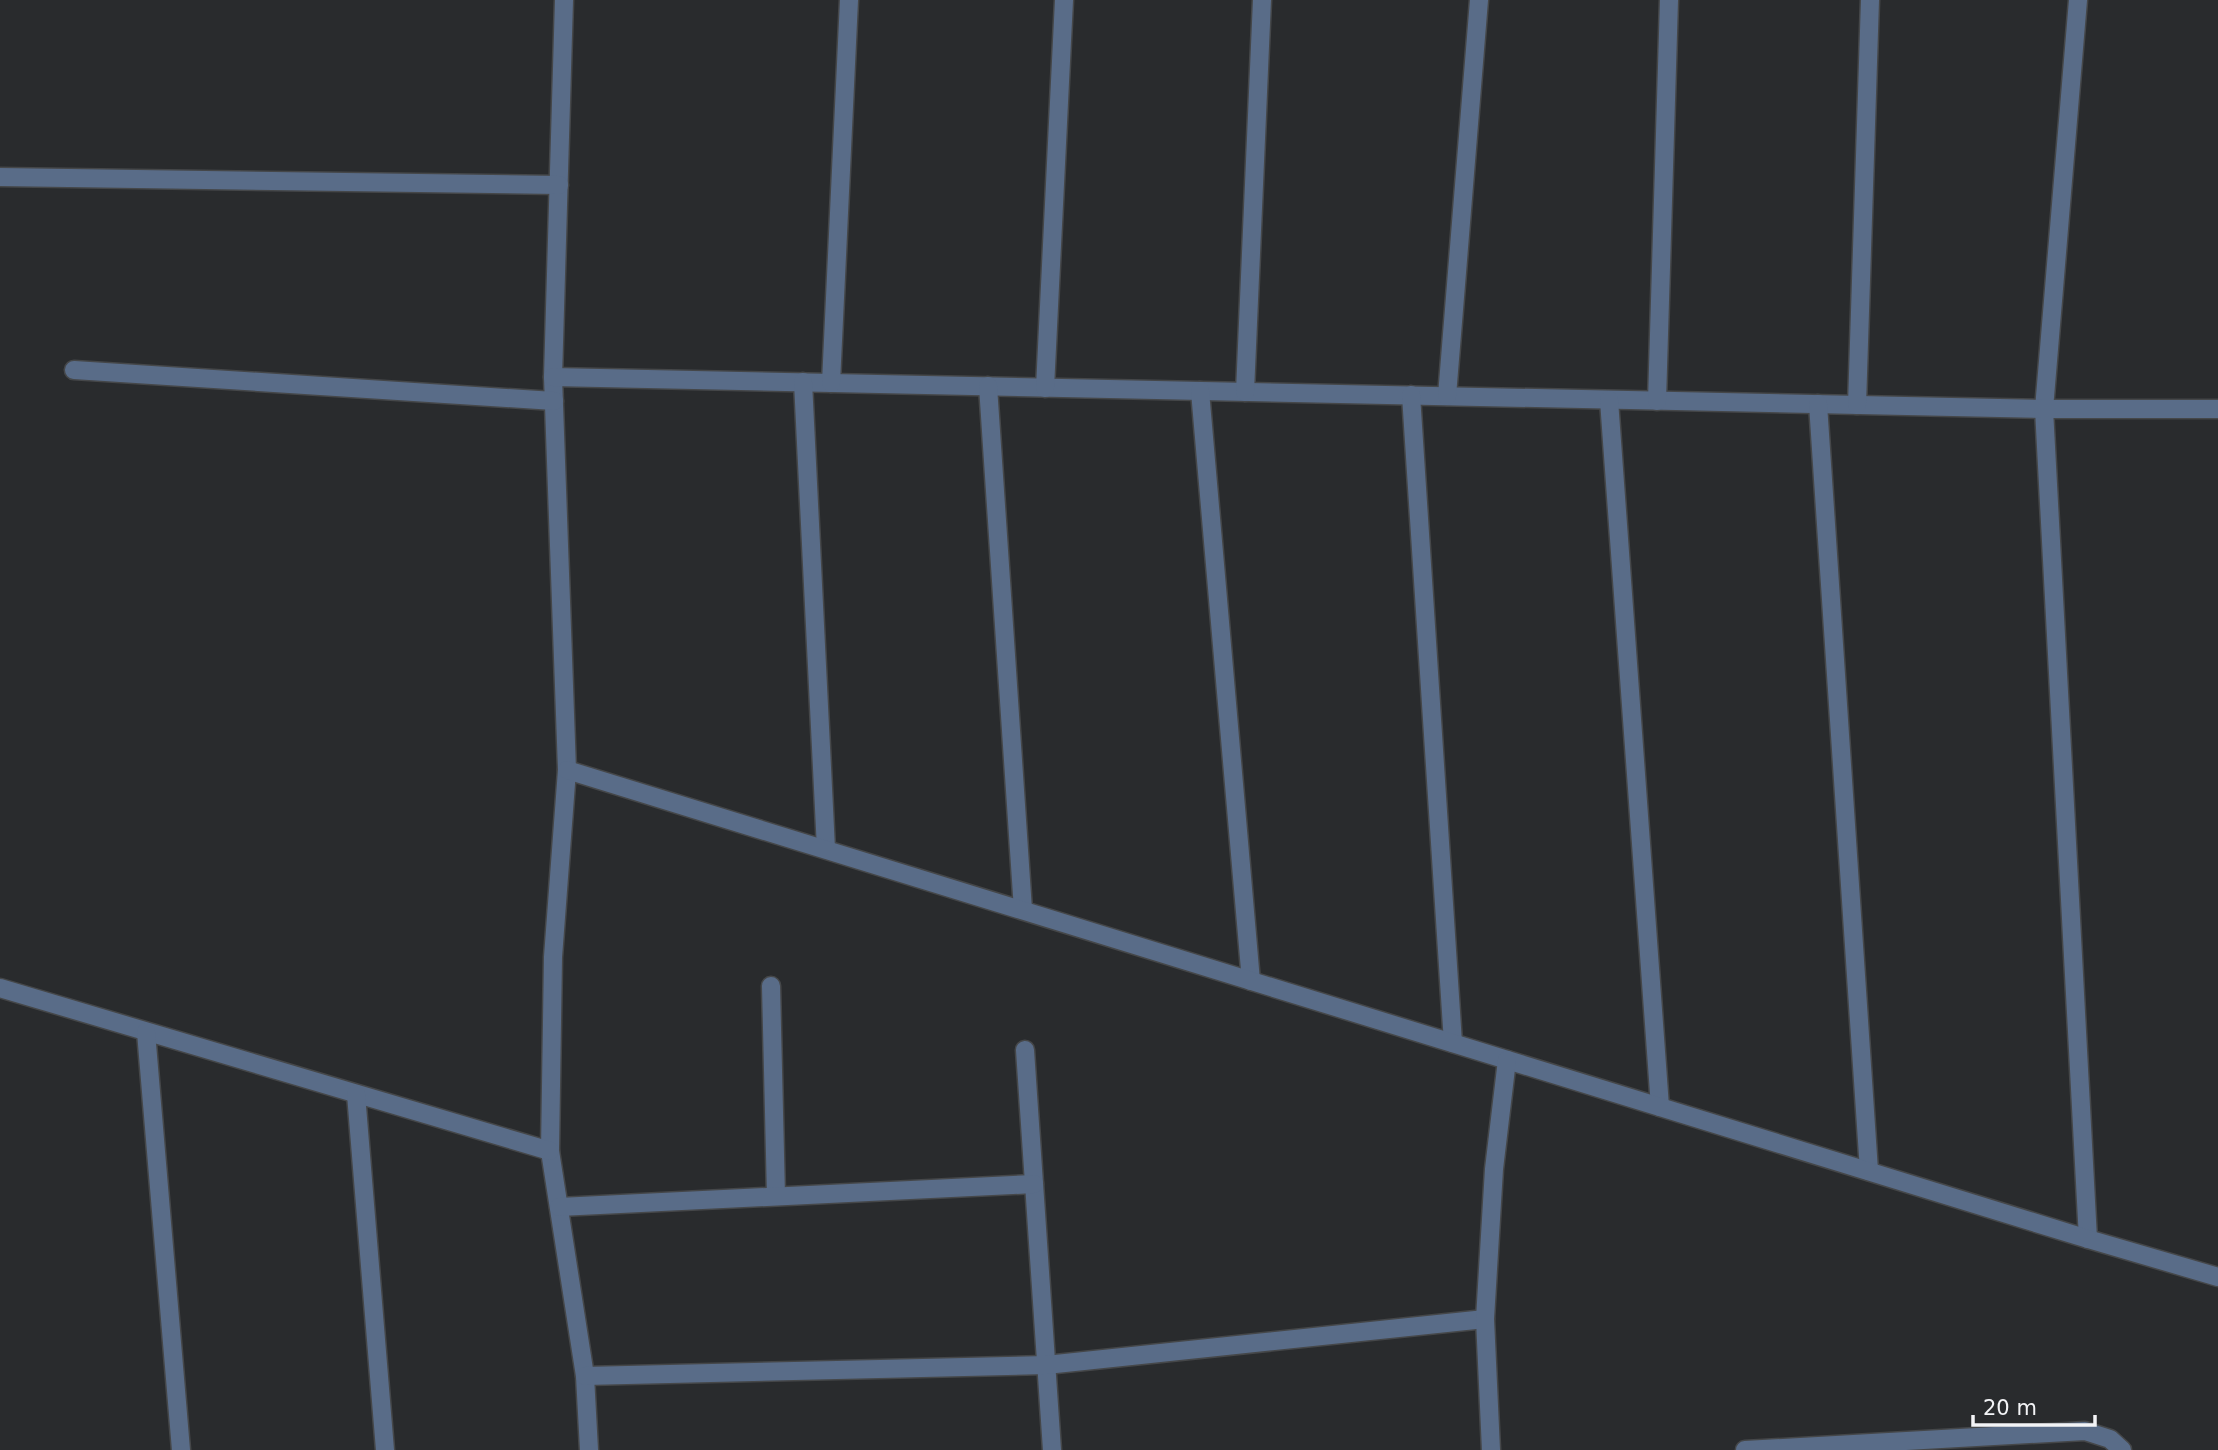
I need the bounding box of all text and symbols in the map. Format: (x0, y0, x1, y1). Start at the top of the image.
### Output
scale bar (1973, 1384, 2096, 1428)
text: 20 m (1983, 1396, 2037, 1420)

